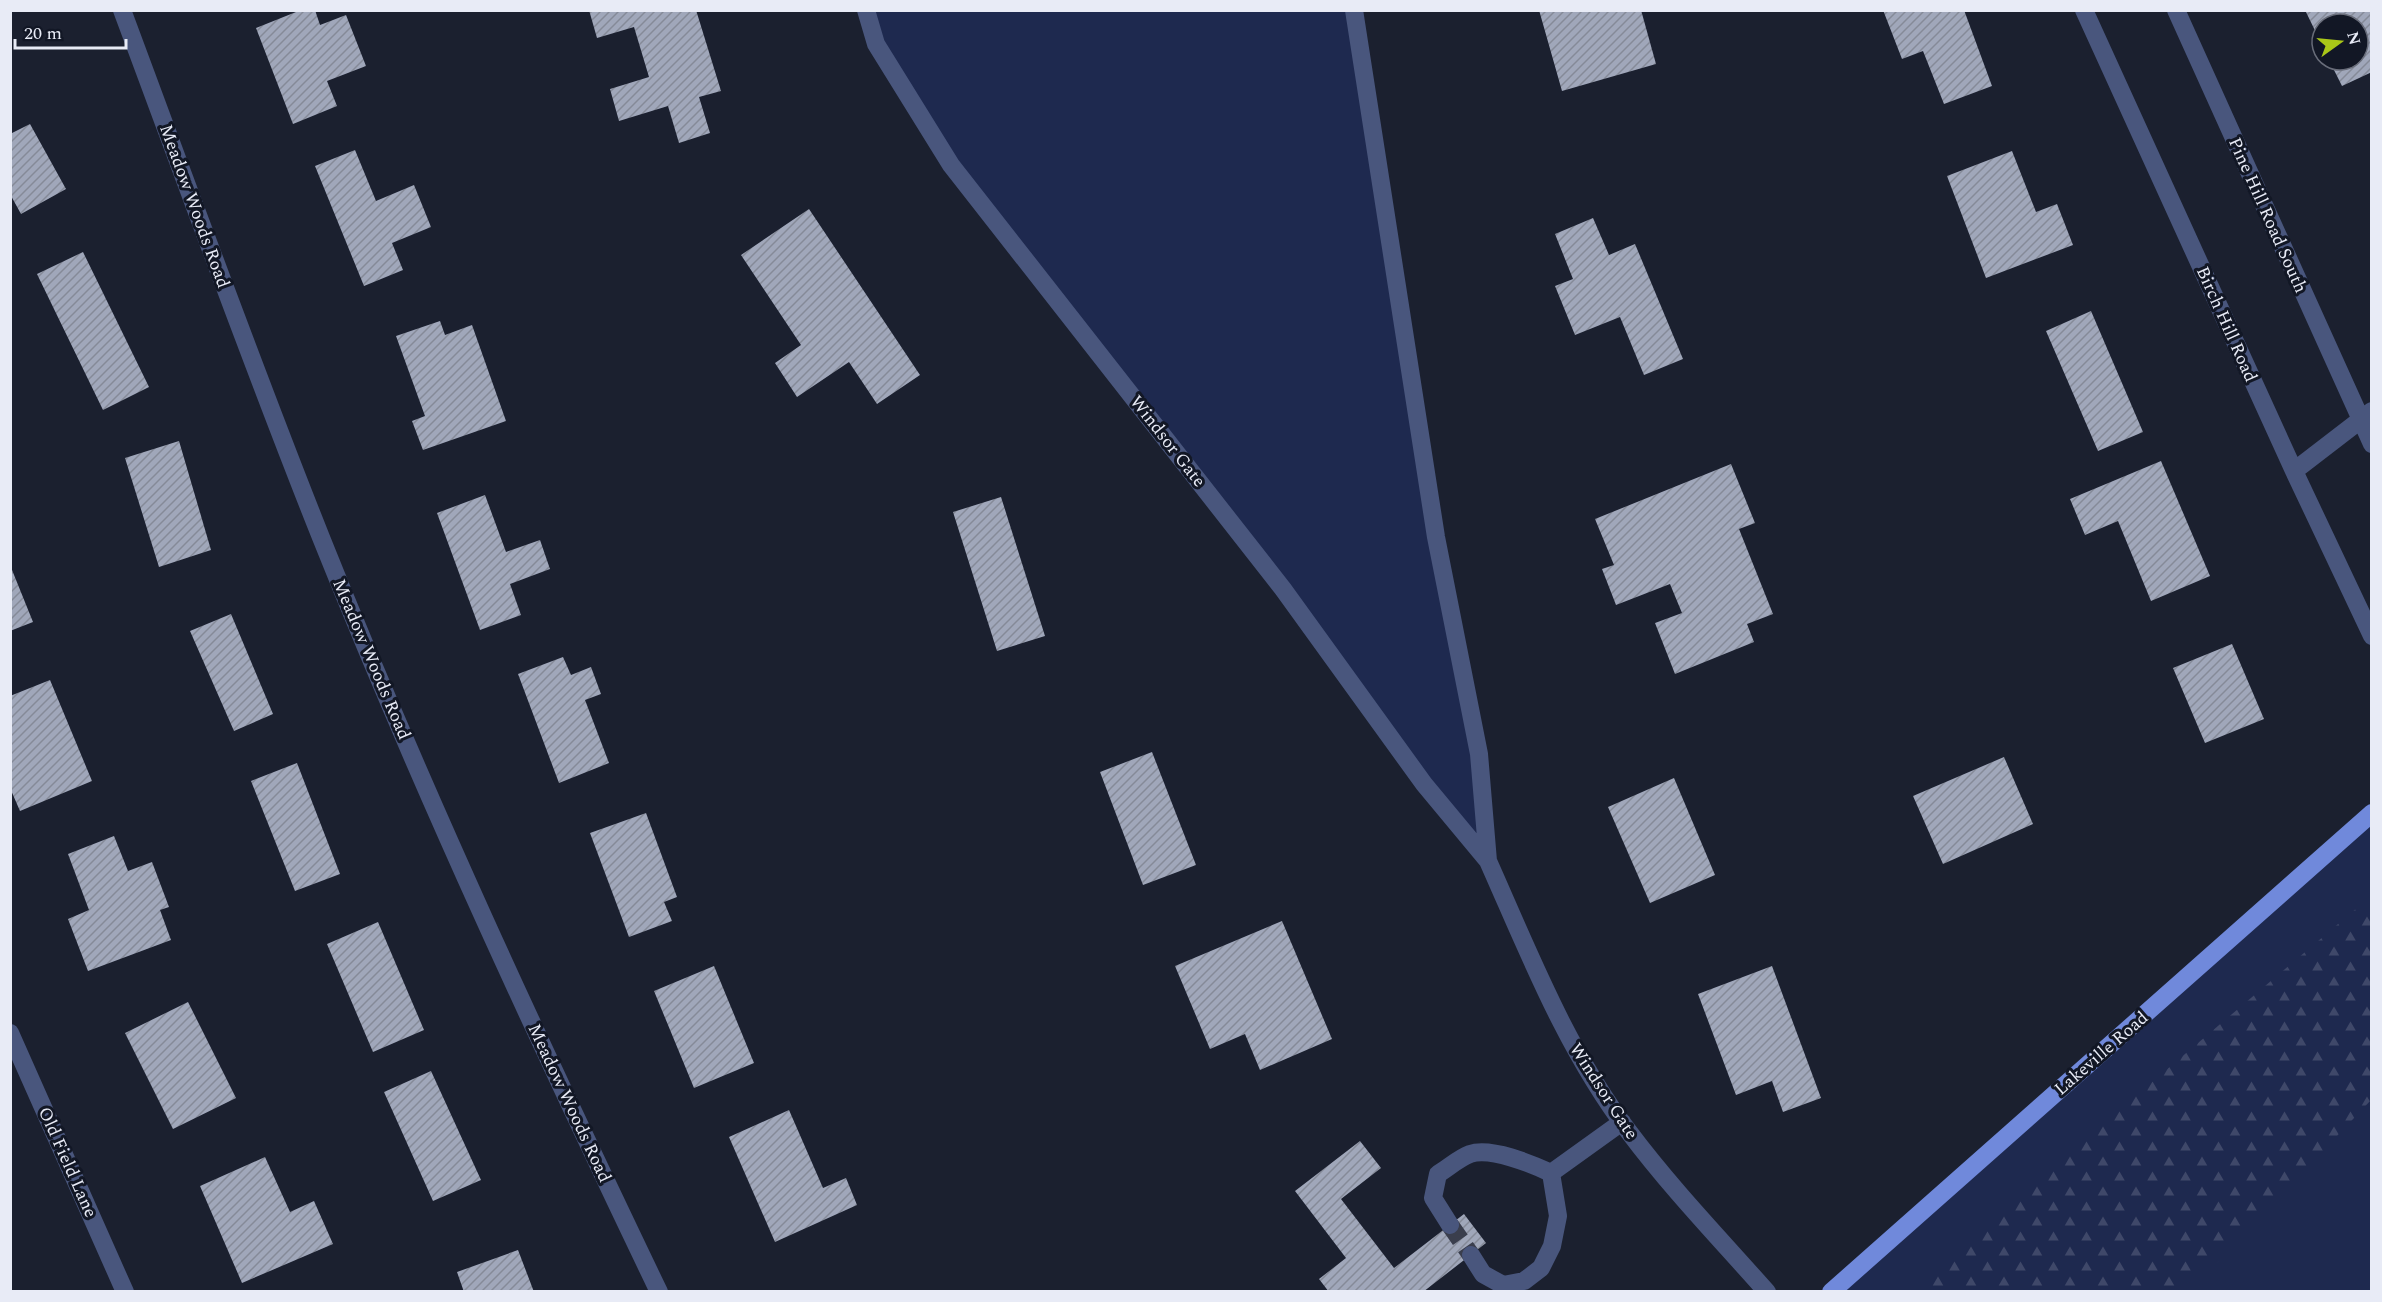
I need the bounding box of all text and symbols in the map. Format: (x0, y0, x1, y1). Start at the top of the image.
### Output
scale bar (15, 12, 126, 50)
north arrow (2310, 12, 2370, 72)
text: 20 m (24, 20, 62, 47)
text: N (2340, 29, 2367, 48)
street label: Meadow Woods Road (152, 120, 237, 292)
street label: Pine Hill Road South (2221, 133, 2314, 297)
street label: Birch Hill Road (2189, 262, 2264, 386)
street label: Windsor Gate (1123, 389, 1212, 493)
street label: Meadow Woods Road (325, 575, 418, 744)
street label: Lakeville Road (2048, 1005, 2154, 1102)
street label: Meadow Woods Road (521, 1019, 618, 1187)
street label: Windsor Gate (1562, 1038, 1645, 1145)
street label: Old Field Lane (31, 1102, 104, 1222)

